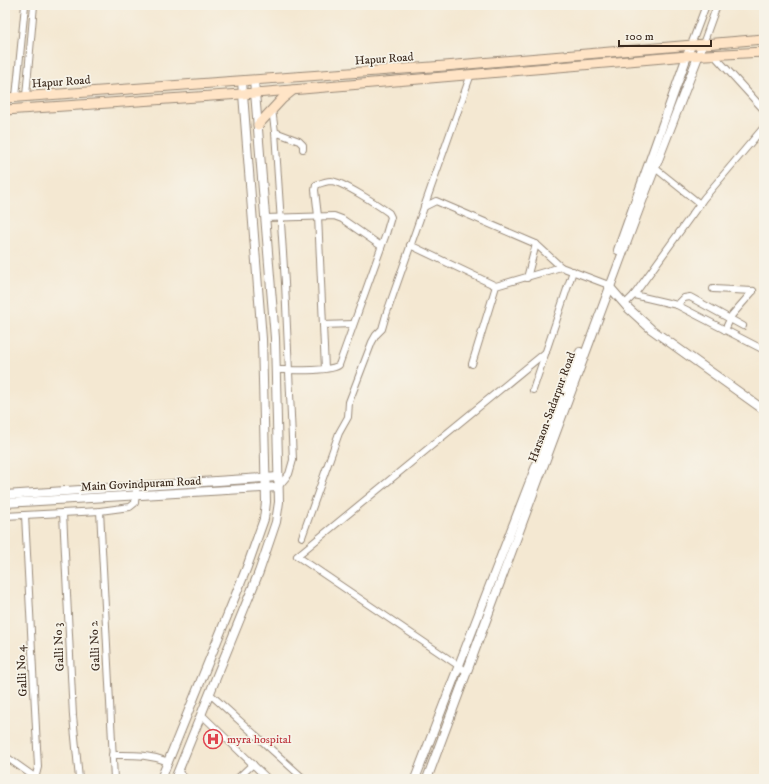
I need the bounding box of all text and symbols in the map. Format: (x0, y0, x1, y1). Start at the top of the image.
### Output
scale bar (619, 22, 711, 48)
text: 100 m (625, 29, 654, 44)
street label: Hapur Road (354, 49, 414, 69)
street label: Hapur Road (31, 72, 91, 92)
street label: Harsaon-Sadarpur Road (525, 350, 579, 464)
street label: Main Govindpuram Road (80, 473, 202, 495)
street label: Galli No 2 (86, 620, 104, 671)
street label: Galli No 3 (50, 622, 68, 672)
street label: Galli No 4 (13, 644, 31, 697)
hospital icon: myra hospital (202, 728, 224, 750)
place label: myra hospital (227, 732, 292, 747)

